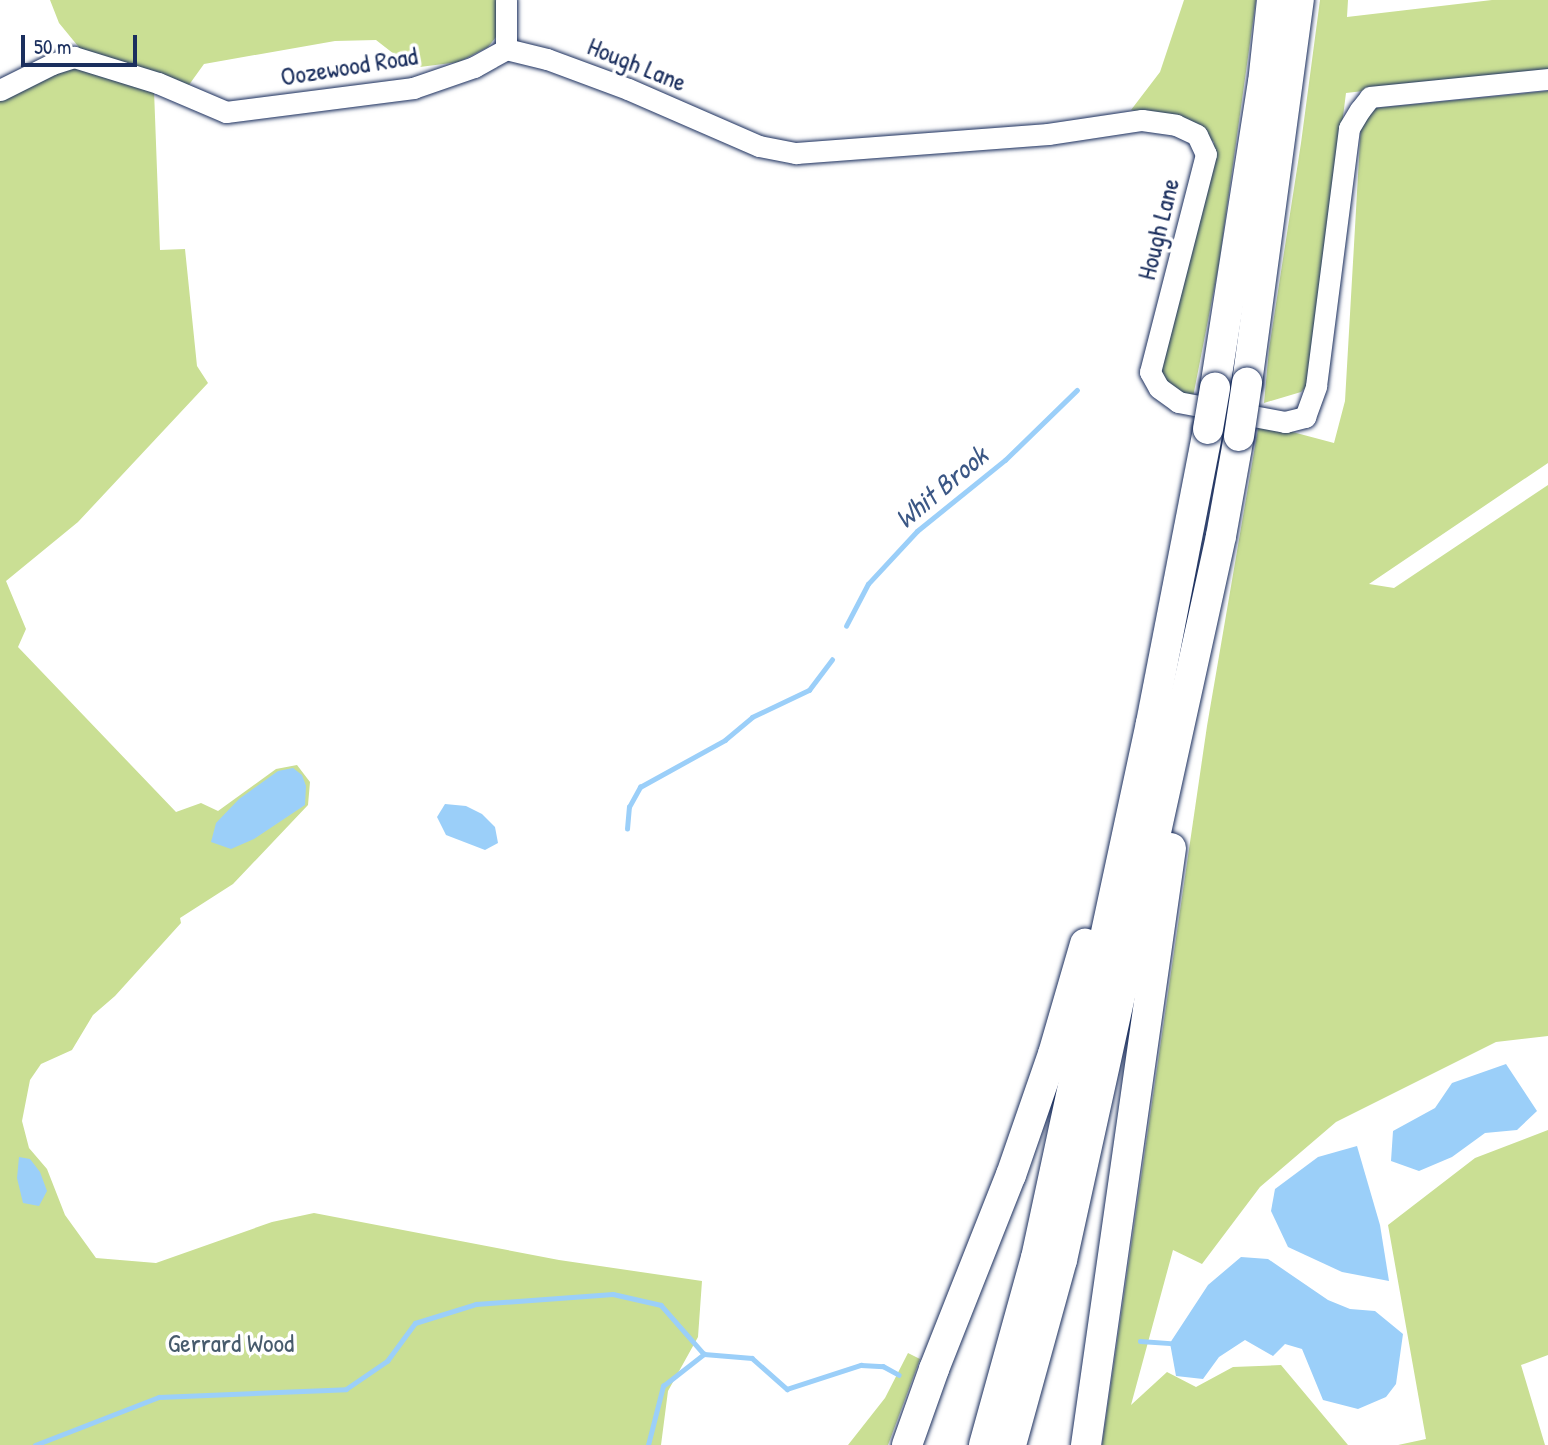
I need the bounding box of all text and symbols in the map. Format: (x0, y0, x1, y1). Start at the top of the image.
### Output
scale bar (24, 21, 140, 65)
street label: Hough Lane (583, 30, 691, 98)
text: 50 m (34, 32, 71, 61)
street label: Oozewood Road (278, 40, 420, 92)
street label: Hough Lane (1130, 175, 1186, 283)
water label: Whit Brook (888, 439, 994, 535)
park label: Gerrard Wood (168, 1327, 294, 1359)

